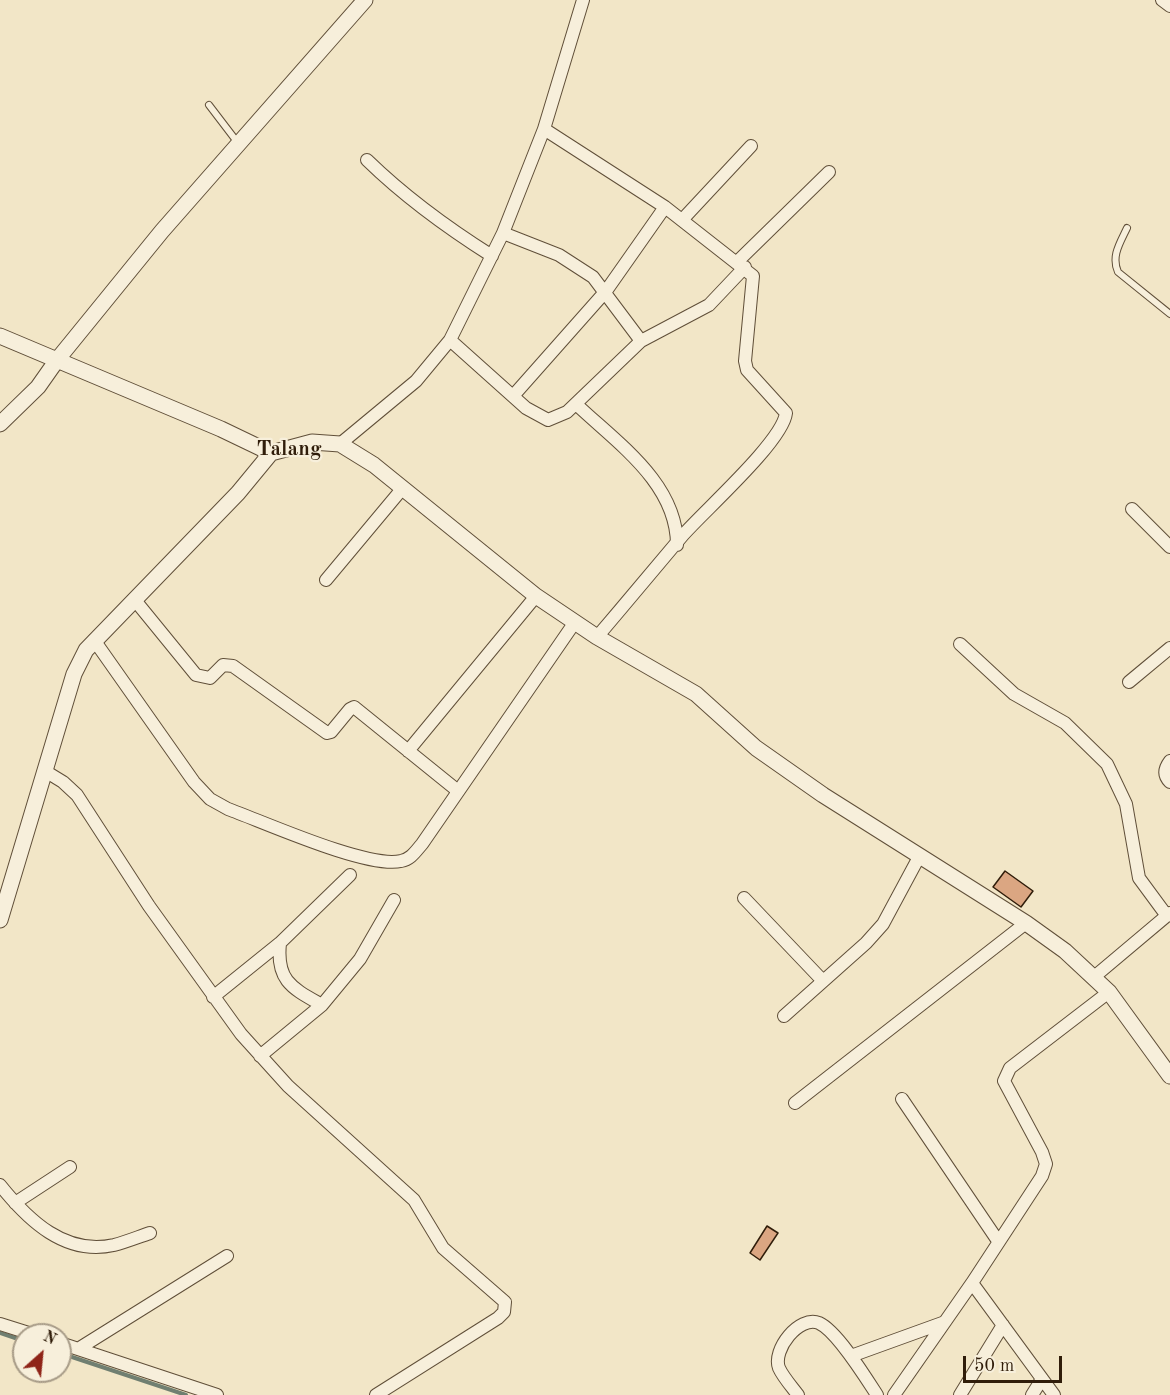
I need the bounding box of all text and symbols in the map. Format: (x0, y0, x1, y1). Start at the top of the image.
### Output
district label: Talang (256, 436, 322, 462)
north arrow (12, 1323, 72, 1383)
text: N (40, 1329, 58, 1349)
scale bar (966, 1344, 1065, 1382)
text: 50 m (974, 1357, 1014, 1375)

